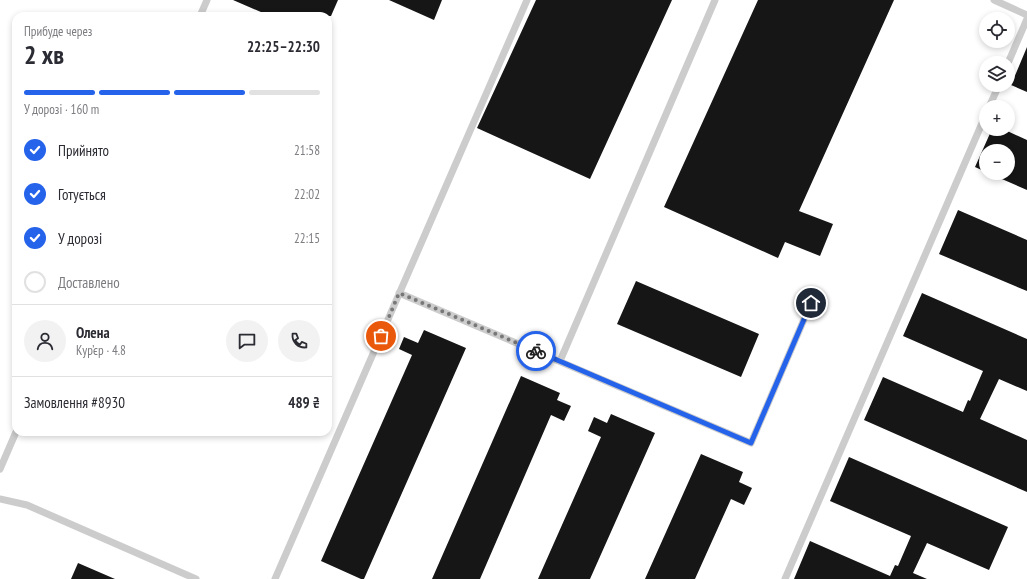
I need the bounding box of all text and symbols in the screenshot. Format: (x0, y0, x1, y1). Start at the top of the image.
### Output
map controls (979, 12, 1015, 180)
button: locate (979, 12, 1015, 48)
text: Прибуде через (24, 23, 92, 40)
text: 22:25–22:30 (247, 37, 320, 56)
text: 2 хв (24, 38, 64, 71)
button: layers (979, 56, 1015, 92)
button: + (979, 100, 1015, 136)
text: У дорозі · 160 m (24, 101, 99, 118)
icon: check (24, 139, 46, 161)
text: Прийнято (58, 141, 109, 160)
text: 21:58 (294, 142, 320, 159)
button: − (979, 144, 1015, 180)
icon: check (24, 183, 46, 205)
text: Готується (58, 185, 106, 204)
text: 22:02 (294, 186, 320, 203)
icon: check (24, 227, 46, 249)
text: У дорозі (58, 229, 102, 248)
text: 22:15 (294, 230, 320, 247)
text: Доставлено (58, 273, 120, 292)
pin (794, 286, 828, 320)
icon: home (800, 292, 822, 314)
pin (364, 319, 398, 353)
button: person (24, 320, 66, 362)
button: chat (226, 320, 268, 362)
button: phone (278, 320, 320, 362)
text: Олена (76, 323, 110, 342)
icon: bag (370, 325, 392, 347)
courier (516, 331, 556, 371)
icon: bike (525, 340, 547, 362)
text: Кур’єр · 4.8 (76, 342, 126, 359)
text: Замовлення #8930 (24, 393, 125, 412)
text: 489 ₴ (288, 393, 320, 412)

